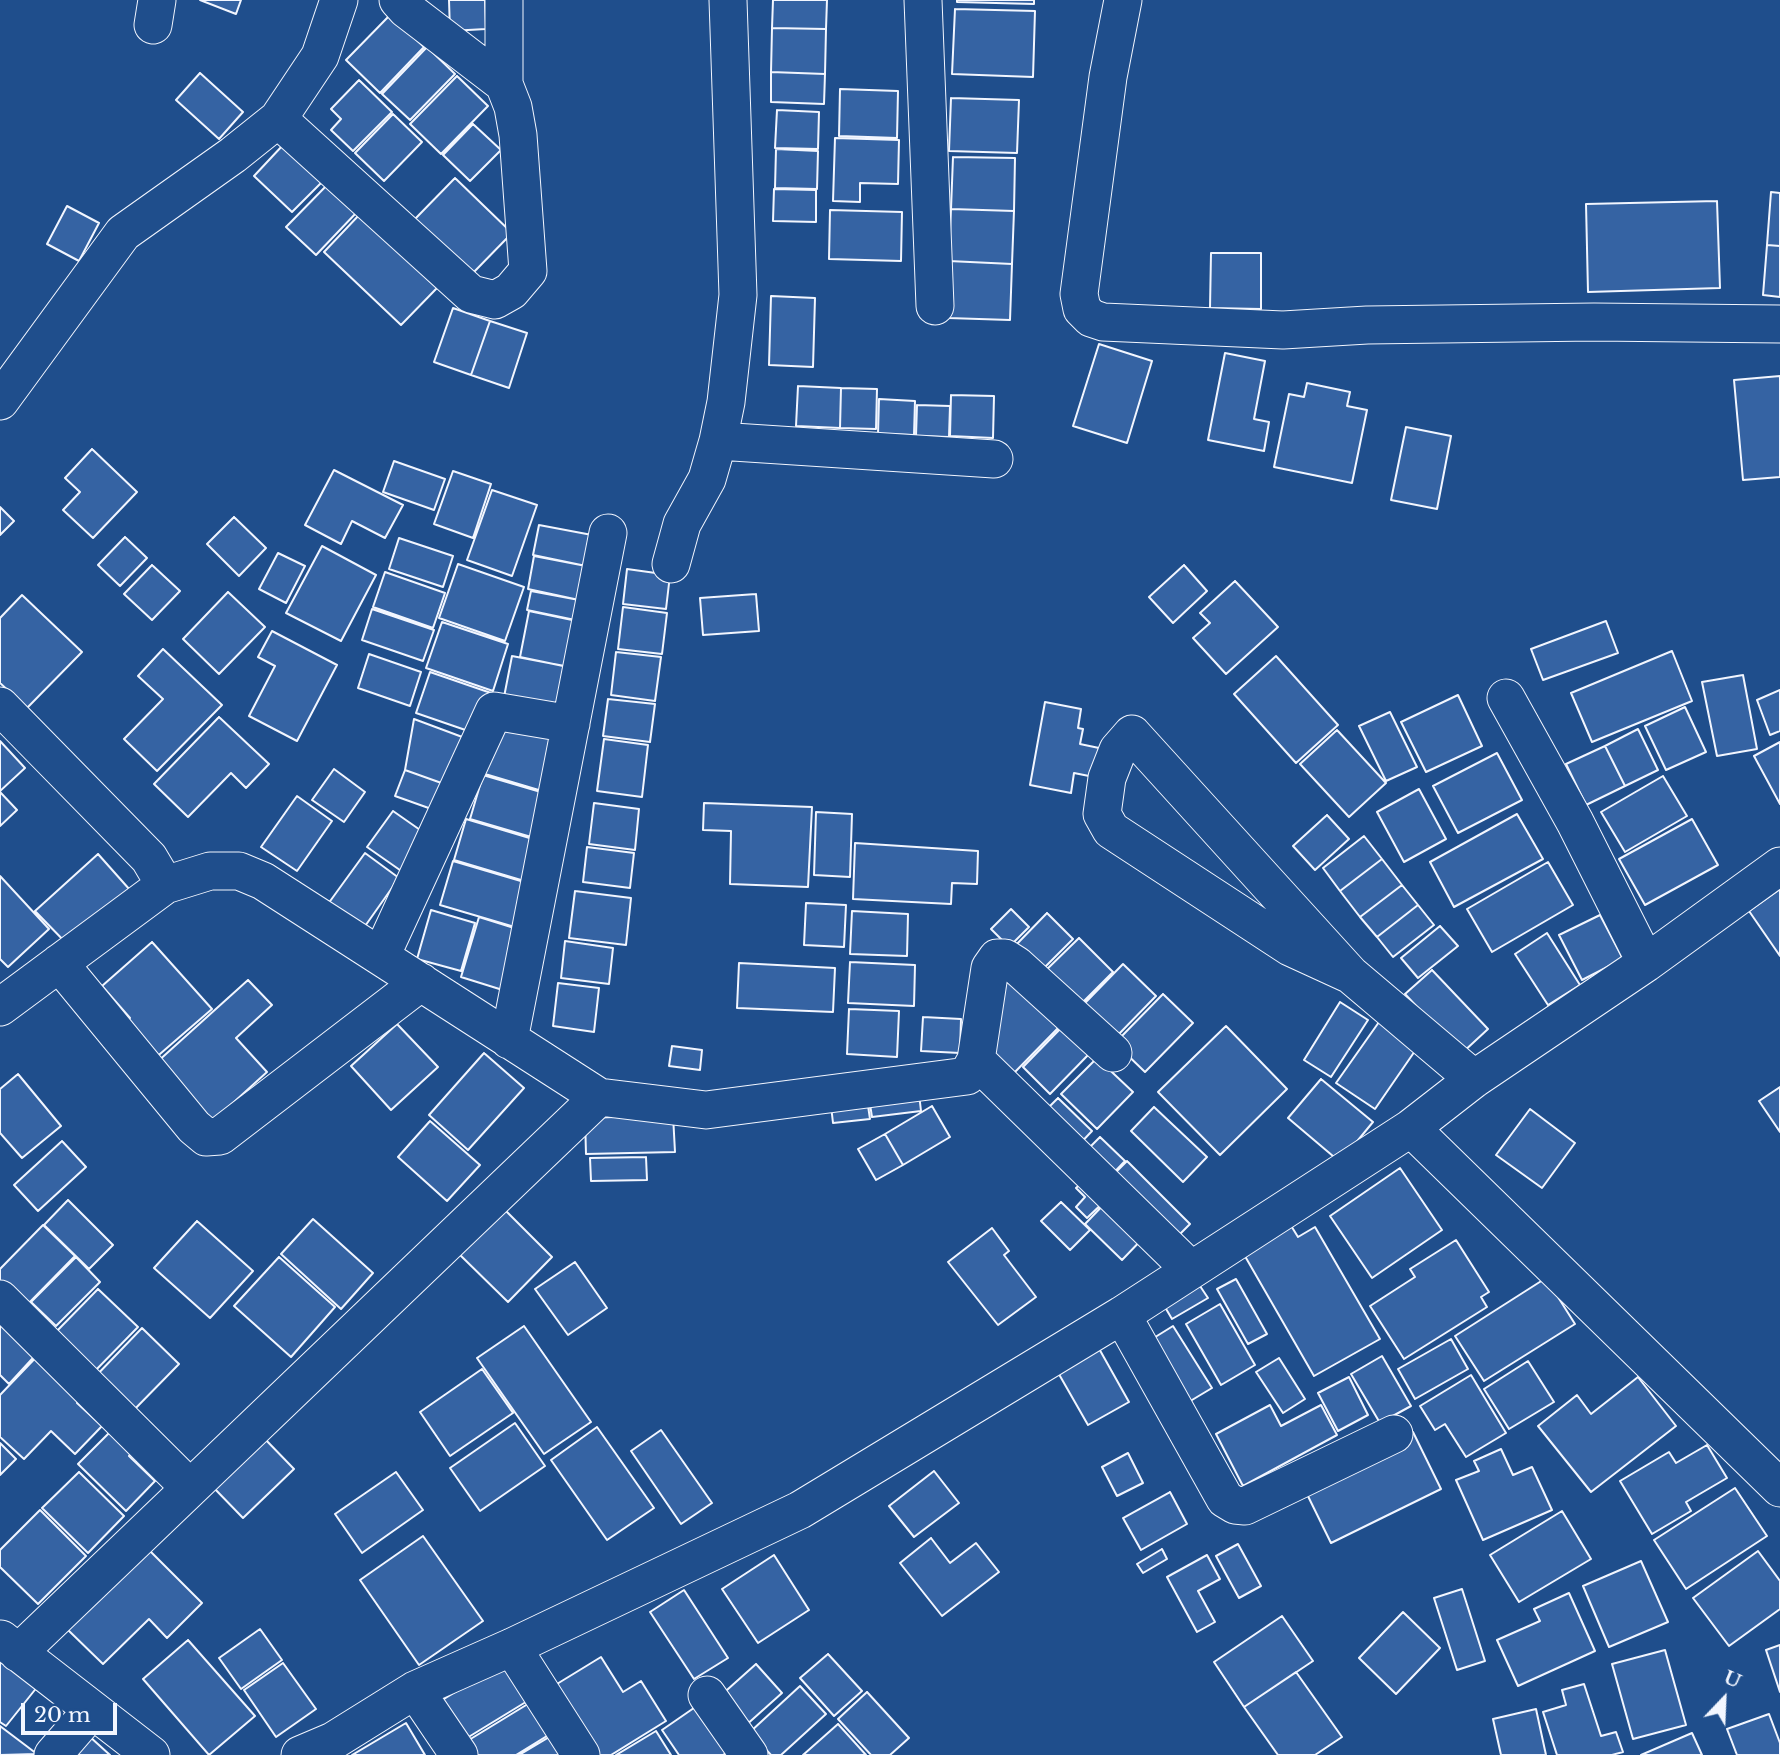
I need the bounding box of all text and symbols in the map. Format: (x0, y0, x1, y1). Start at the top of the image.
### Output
north arrow (1689, 1664, 1759, 1734)
text: U (1720, 1665, 1745, 1693)
scale bar (24, 1688, 121, 1732)
text: 20 m (34, 1702, 91, 1728)

